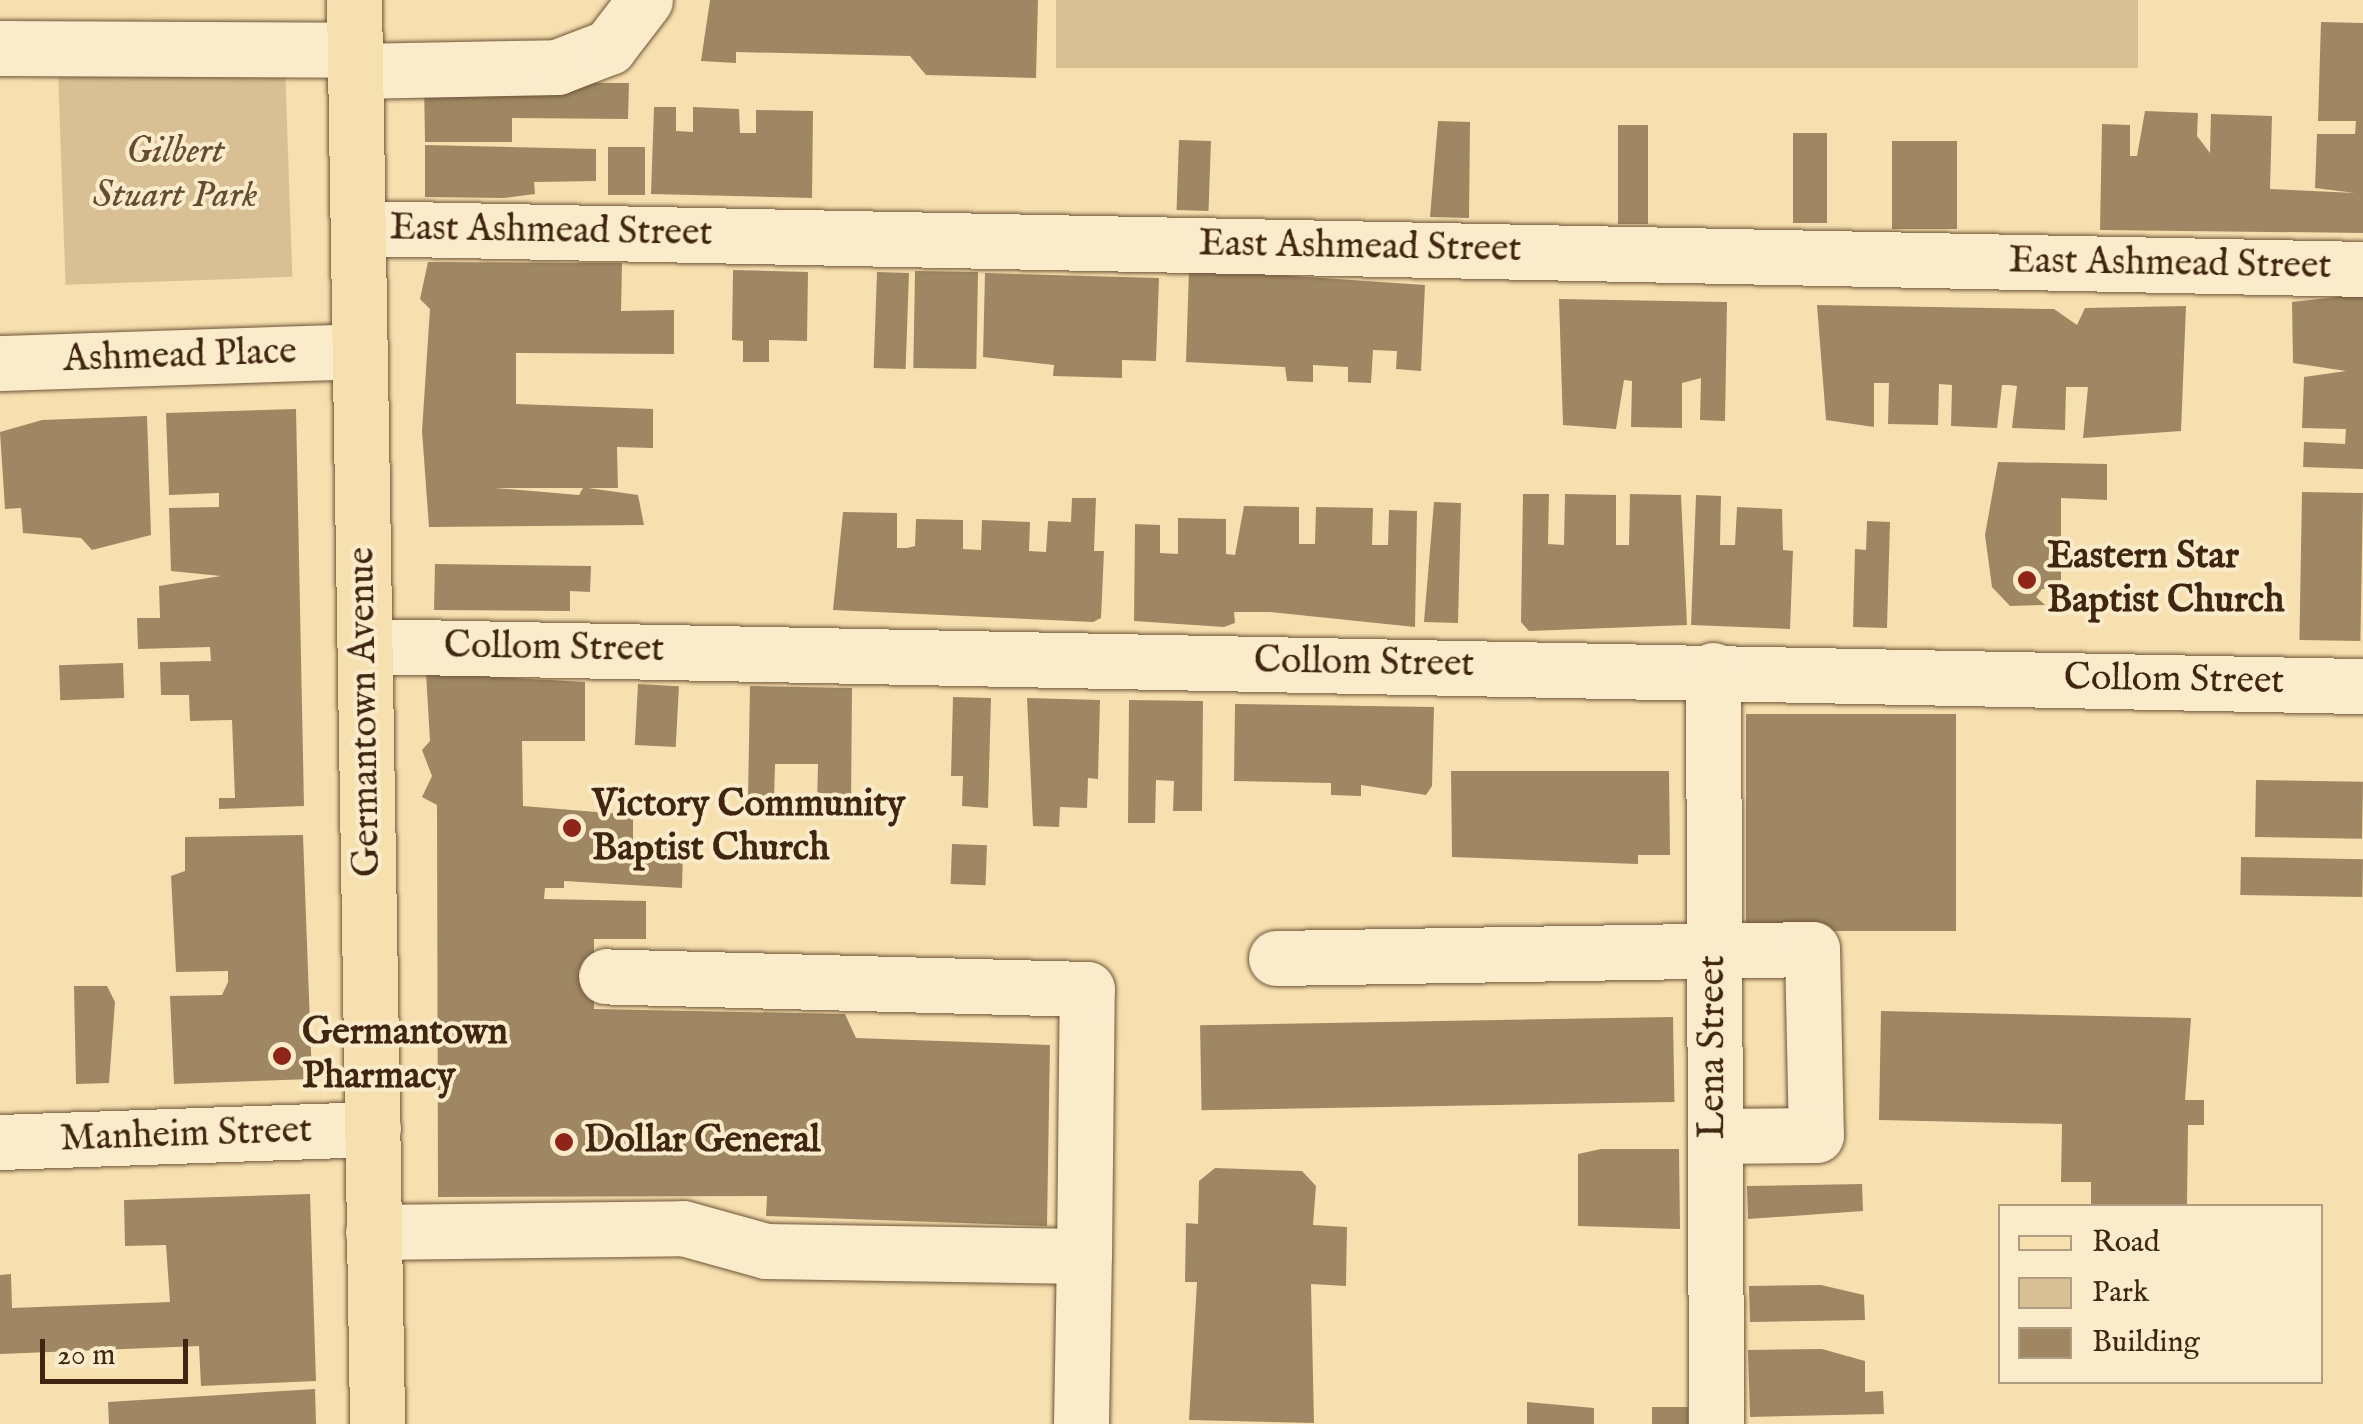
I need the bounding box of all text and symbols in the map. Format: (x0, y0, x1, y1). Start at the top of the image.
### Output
park label: Gilbert Stuart Park (93, 130, 257, 220)
street label: East Ashmead Street (389, 206, 713, 258)
street label: East Ashmead Street (1198, 222, 1522, 274)
street label: East Ashmead Street (2008, 239, 2332, 291)
street label: Ashmead Place (63, 330, 297, 384)
place label: Eastern Star Baptist Church (2047, 535, 2284, 624)
street label: Germantown Avenue (340, 547, 392, 877)
marker: Eastern Star Baptist Church (2016, 569, 2038, 591)
street label: Collom Street (443, 624, 665, 674)
street label: Collom Street (1253, 639, 1475, 689)
street label: Collom Street (2063, 656, 2285, 706)
place label: Victory Community Baptist Church (592, 783, 905, 872)
marker: Victory Community Baptist Church (561, 817, 583, 839)
street label: Lena Street (1691, 955, 1737, 1139)
place label: Germantown Pharmacy (302, 1011, 508, 1100)
marker: Germantown Pharmacy (271, 1045, 293, 1067)
street label: Manheim Street (59, 1109, 313, 1163)
place label: Dollar General (584, 1119, 820, 1165)
marker: Dollar General (553, 1131, 575, 1153)
legend (1998, 1204, 2323, 1384)
text: Road (2092, 1224, 2160, 1262)
text: Park (2092, 1274, 2149, 1312)
scale bar (45, 1319, 192, 1381)
text: Building (2092, 1324, 2200, 1362)
text: 20 m (57, 1337, 116, 1375)

